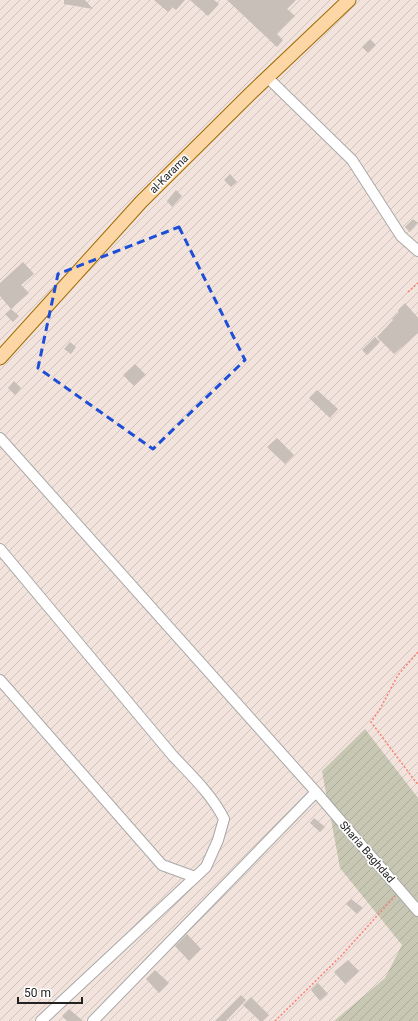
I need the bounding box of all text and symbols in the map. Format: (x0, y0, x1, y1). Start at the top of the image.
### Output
street label: al-Karama (147, 152, 191, 196)
street label: Sharia Baghdad (337, 819, 397, 885)
scale bar (18, 979, 82, 1005)
text: 50 m (24, 986, 51, 1000)

